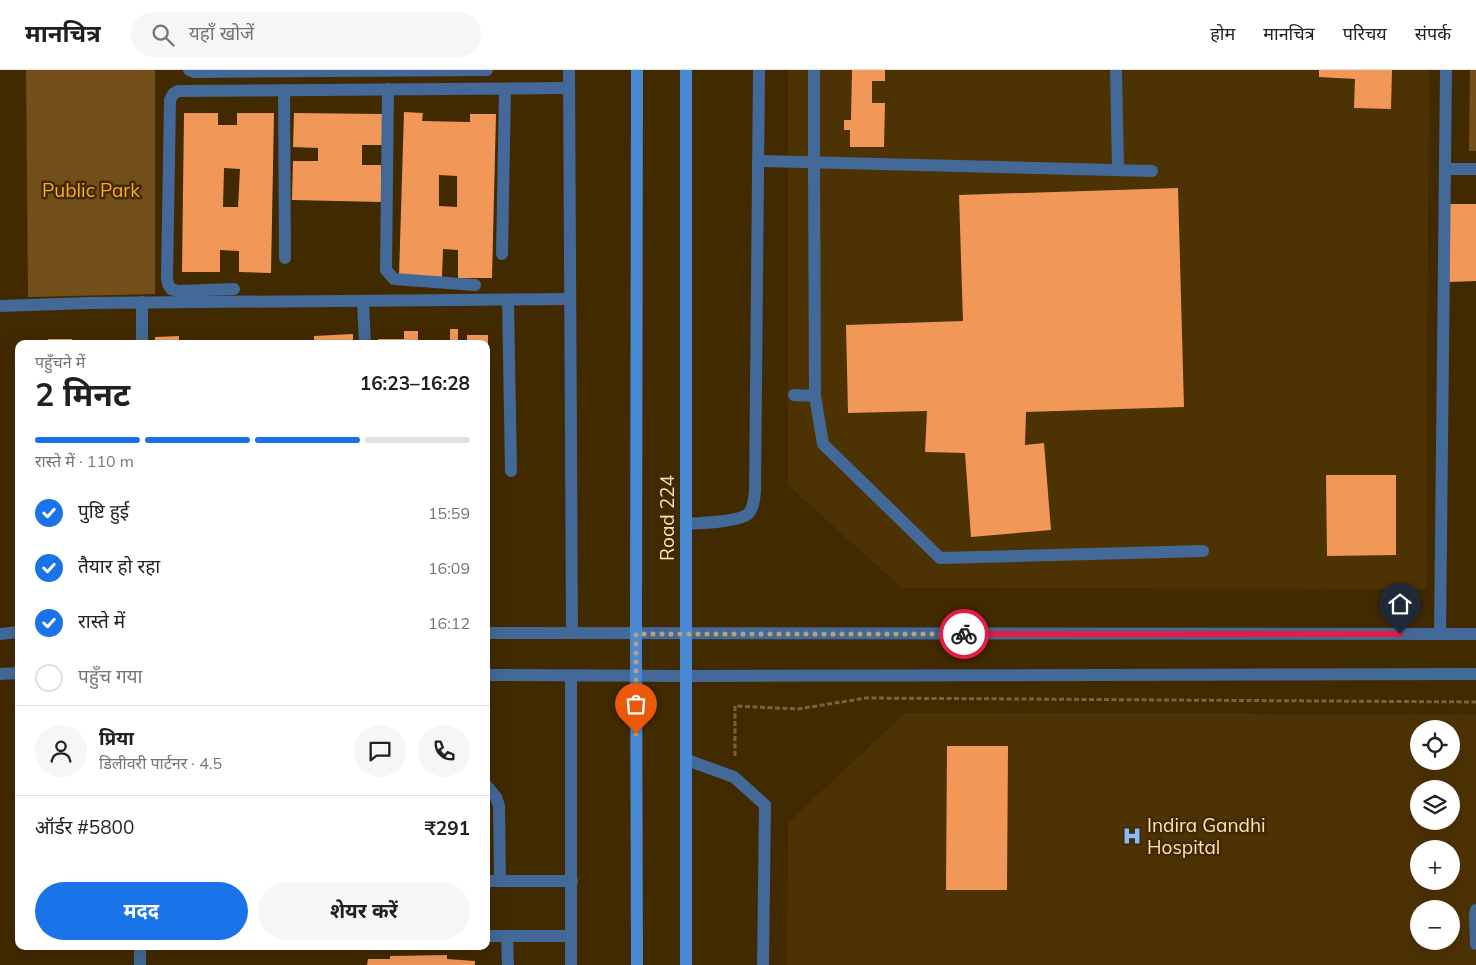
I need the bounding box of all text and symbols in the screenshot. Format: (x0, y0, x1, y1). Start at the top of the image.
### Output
search box (131, 12, 481, 57)
text: मानचित्र (25, 18, 101, 48)
icon: search (149, 21, 177, 49)
text: यहाँ खोजें (189, 21, 254, 45)
text: होम (1210, 22, 1235, 45)
text: मानचित्र (1263, 22, 1315, 45)
text: परिचय (1343, 22, 1387, 45)
text: संपर्क (1415, 22, 1451, 45)
park label: Public Park (42, 178, 140, 202)
text: पहुँचने में (35, 352, 85, 372)
text: 16:23–16:28 (360, 371, 470, 395)
text: 2 मिनट (35, 374, 130, 414)
text: रास्ते में · 110 m (35, 451, 134, 471)
street label: Road 224 (655, 475, 679, 561)
icon: check (35, 499, 63, 527)
text: पुष्टि हुई (78, 499, 129, 523)
text: 15:59 (428, 503, 470, 523)
icon: check (35, 554, 63, 582)
text: तैयार हो रहा (78, 554, 160, 578)
text: 16:09 (428, 558, 470, 578)
pin (1379, 583, 1421, 634)
icon: home (1386, 590, 1414, 618)
icon: check (35, 609, 63, 637)
text: रास्ते में (78, 609, 125, 633)
courier (939, 609, 989, 659)
text: 16:12 (428, 613, 470, 633)
icon: bike (950, 620, 978, 648)
text: पहुँच गया (78, 664, 143, 688)
pin (615, 683, 657, 734)
icon: bag (622, 690, 650, 718)
map controls (1410, 720, 1460, 950)
button: locate (1410, 720, 1460, 770)
button: person (35, 725, 87, 777)
button: chat (354, 725, 406, 777)
button: phone (418, 725, 470, 777)
text: प्रिया (99, 726, 134, 750)
text: डिलीवरी पार्टनर · 4.5 (99, 753, 222, 773)
button: layers (1410, 780, 1460, 830)
place label: Indira Gandhi Hospital (1147, 813, 1266, 859)
text: ऑर्डर #5800 (35, 815, 134, 839)
text: ₹291 (424, 816, 470, 840)
hospital icon: Indira Gandhi Hospital (1121, 825, 1143, 847)
button: + (1410, 840, 1460, 890)
button: मदद (35, 882, 248, 940)
button: शेयर करें (258, 882, 470, 940)
button: − (1410, 900, 1460, 950)

